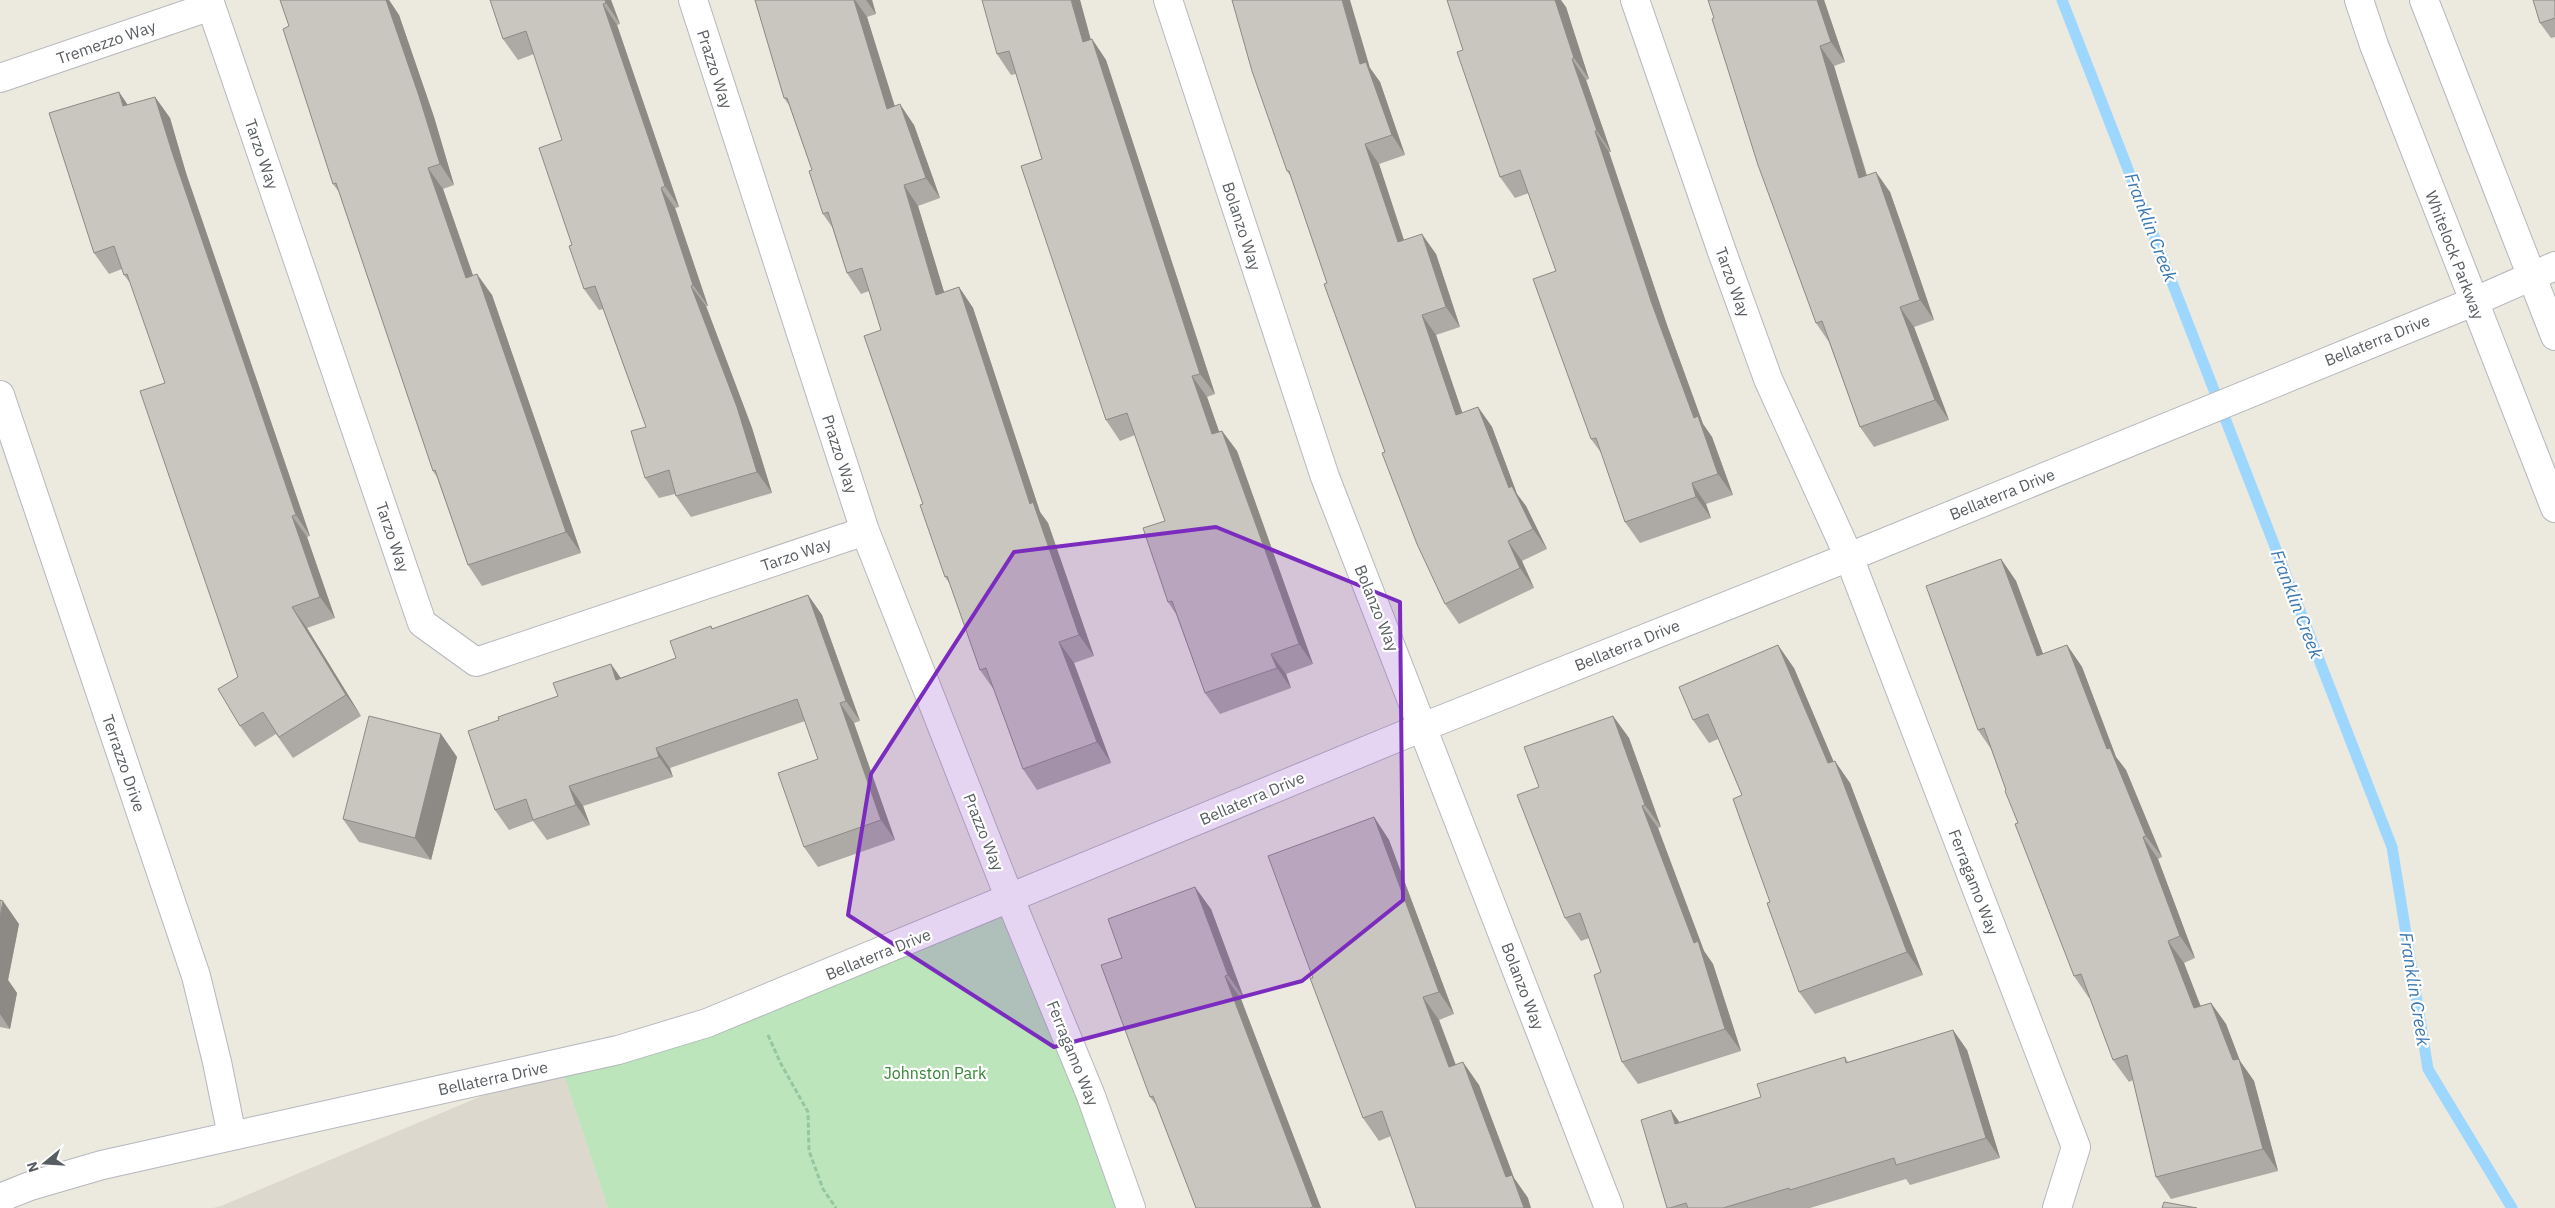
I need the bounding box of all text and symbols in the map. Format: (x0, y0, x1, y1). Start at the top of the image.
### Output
street label: Tremezzo Way (54, 16, 158, 68)
street label: Prazzo Way (693, 27, 737, 111)
street label: Tarzo Way (241, 116, 283, 192)
water label: Franklin Creek (2120, 169, 2183, 285)
street label: Bolanzo Way (1218, 179, 1266, 273)
street label: Whitelock Parkway (2421, 188, 2489, 322)
street label: Tarzo Way (1711, 244, 1755, 320)
street label: Bellaterra Drive (2321, 310, 2433, 370)
street label: Prazzo Way (818, 412, 862, 496)
street label: Bellaterra Drive (1946, 464, 2058, 524)
street label: Tarzo Way (372, 499, 414, 575)
street label: Tarzo Way (758, 533, 834, 575)
water label: Franklin Creek (2266, 546, 2329, 662)
street label: Bolanzo Way (1351, 562, 1403, 654)
street label: Bellaterra Drive (1571, 615, 1683, 675)
street label: Terrazzo Drive (98, 712, 150, 815)
street label: Bellaterra Drive (1197, 767, 1308, 829)
street label: Prazzo Way (959, 790, 1009, 874)
street label: Ferragamo Way (1945, 826, 2003, 938)
street label: Bellaterra Drive (822, 924, 934, 984)
water label: Franklin Creek (2395, 931, 2435, 1048)
street label: Bolanzo Way (1497, 940, 1549, 1033)
street label: Ferragamo Way (1043, 997, 1103, 1109)
street label: Bellaterra Drive (436, 1057, 550, 1099)
park label: Johnston Park (884, 1063, 987, 1083)
north arrow (20, 1138, 70, 1188)
text: N (23, 1159, 43, 1175)

